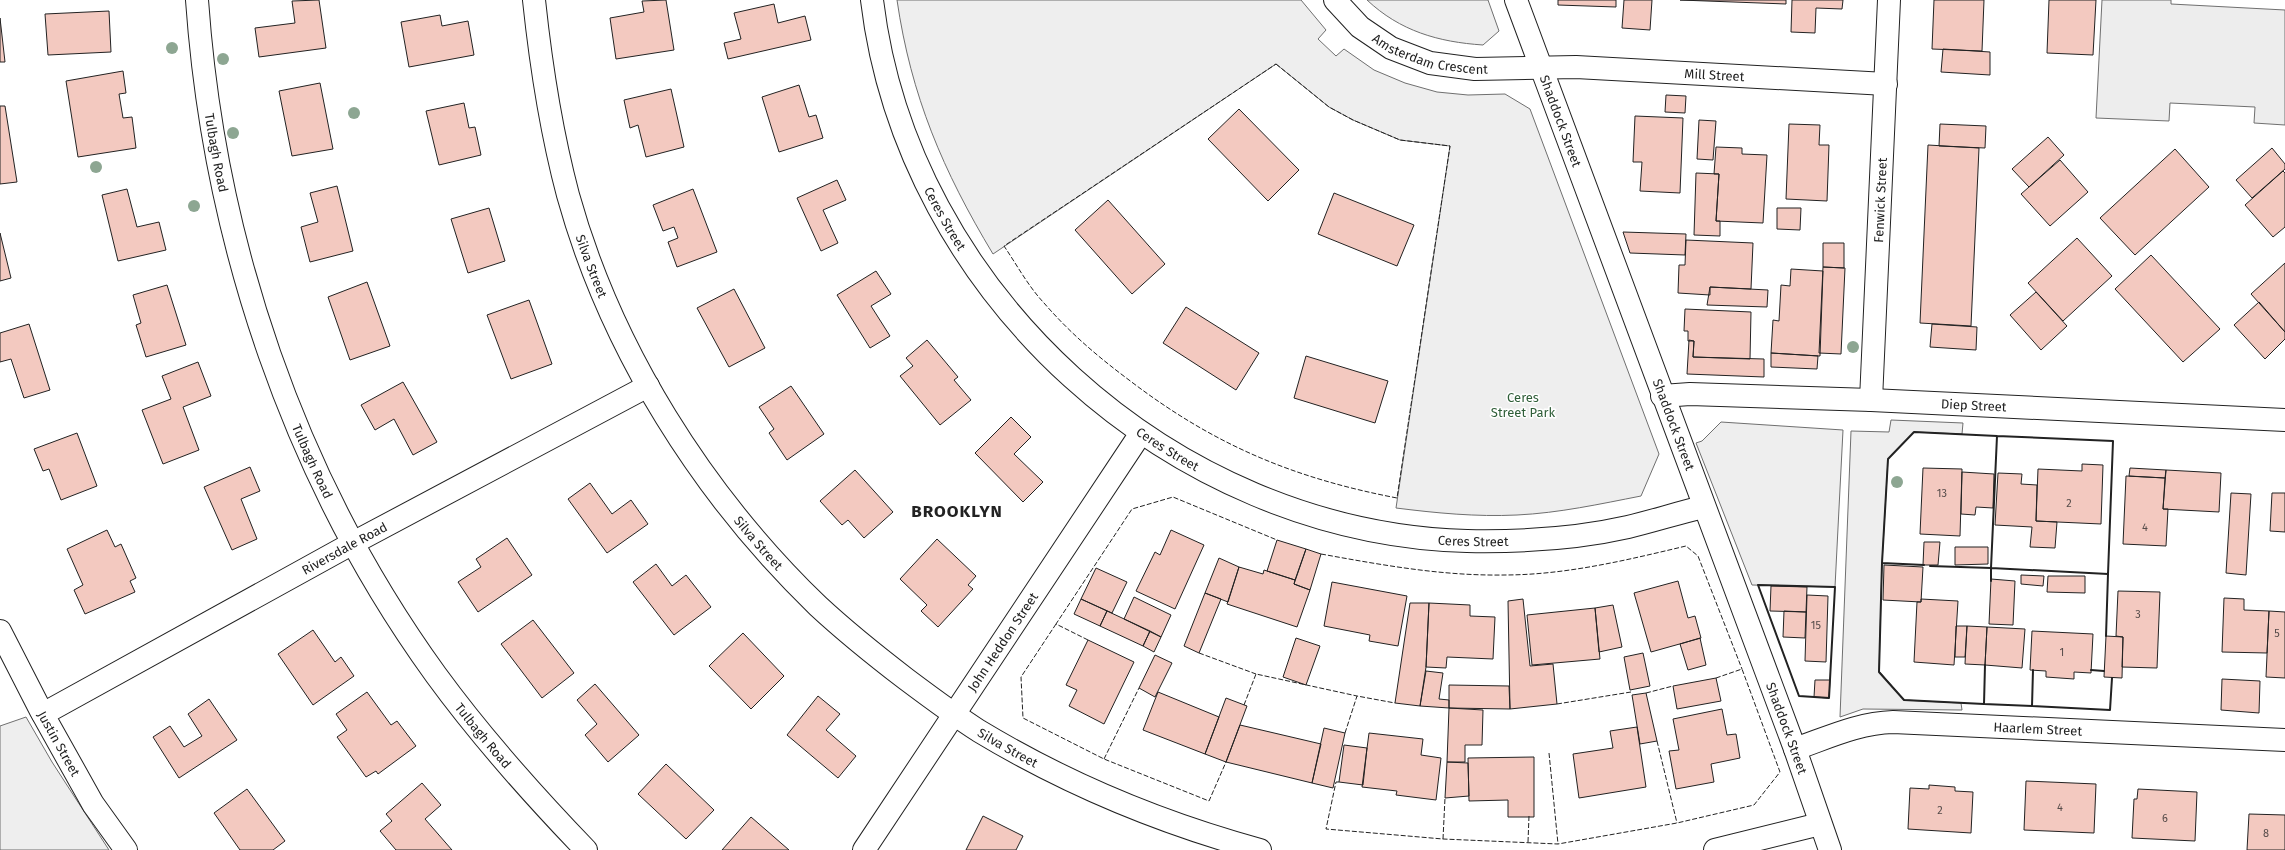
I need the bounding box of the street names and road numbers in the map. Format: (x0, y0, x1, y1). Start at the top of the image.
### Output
street label: Amsterdam Crescent (1370, 30, 1488, 77)
street label: Mill Street (1684, 65, 1745, 84)
street label: Shaddock Street (1537, 73, 1585, 169)
street label: Tulbagh Road (202, 112, 231, 193)
street label: Fenwick Street (1871, 157, 1889, 243)
street label: Ceres Street (921, 184, 969, 253)
street label: Silva Street (573, 232, 611, 300)
street label: Shaddock Street (1650, 377, 1698, 473)
street label: Diep Street (1941, 396, 2007, 414)
street label: Tulbagh Road (290, 422, 336, 501)
street label: Ceres Street (1134, 424, 1202, 474)
street label: Silva Street (731, 513, 786, 573)
street label: Riversdale Road (299, 519, 390, 577)
street label: Ceres Street (1437, 532, 1509, 549)
street label: John Heddon Street (964, 589, 1041, 694)
street label: Shaddock Street (1763, 680, 1811, 776)
street label: Tulbagh Road (452, 700, 515, 771)
street label: Justin Street (35, 708, 83, 779)
street label: Haarlem Street (1993, 719, 2083, 738)
street label: Silva Street (975, 725, 1041, 770)

